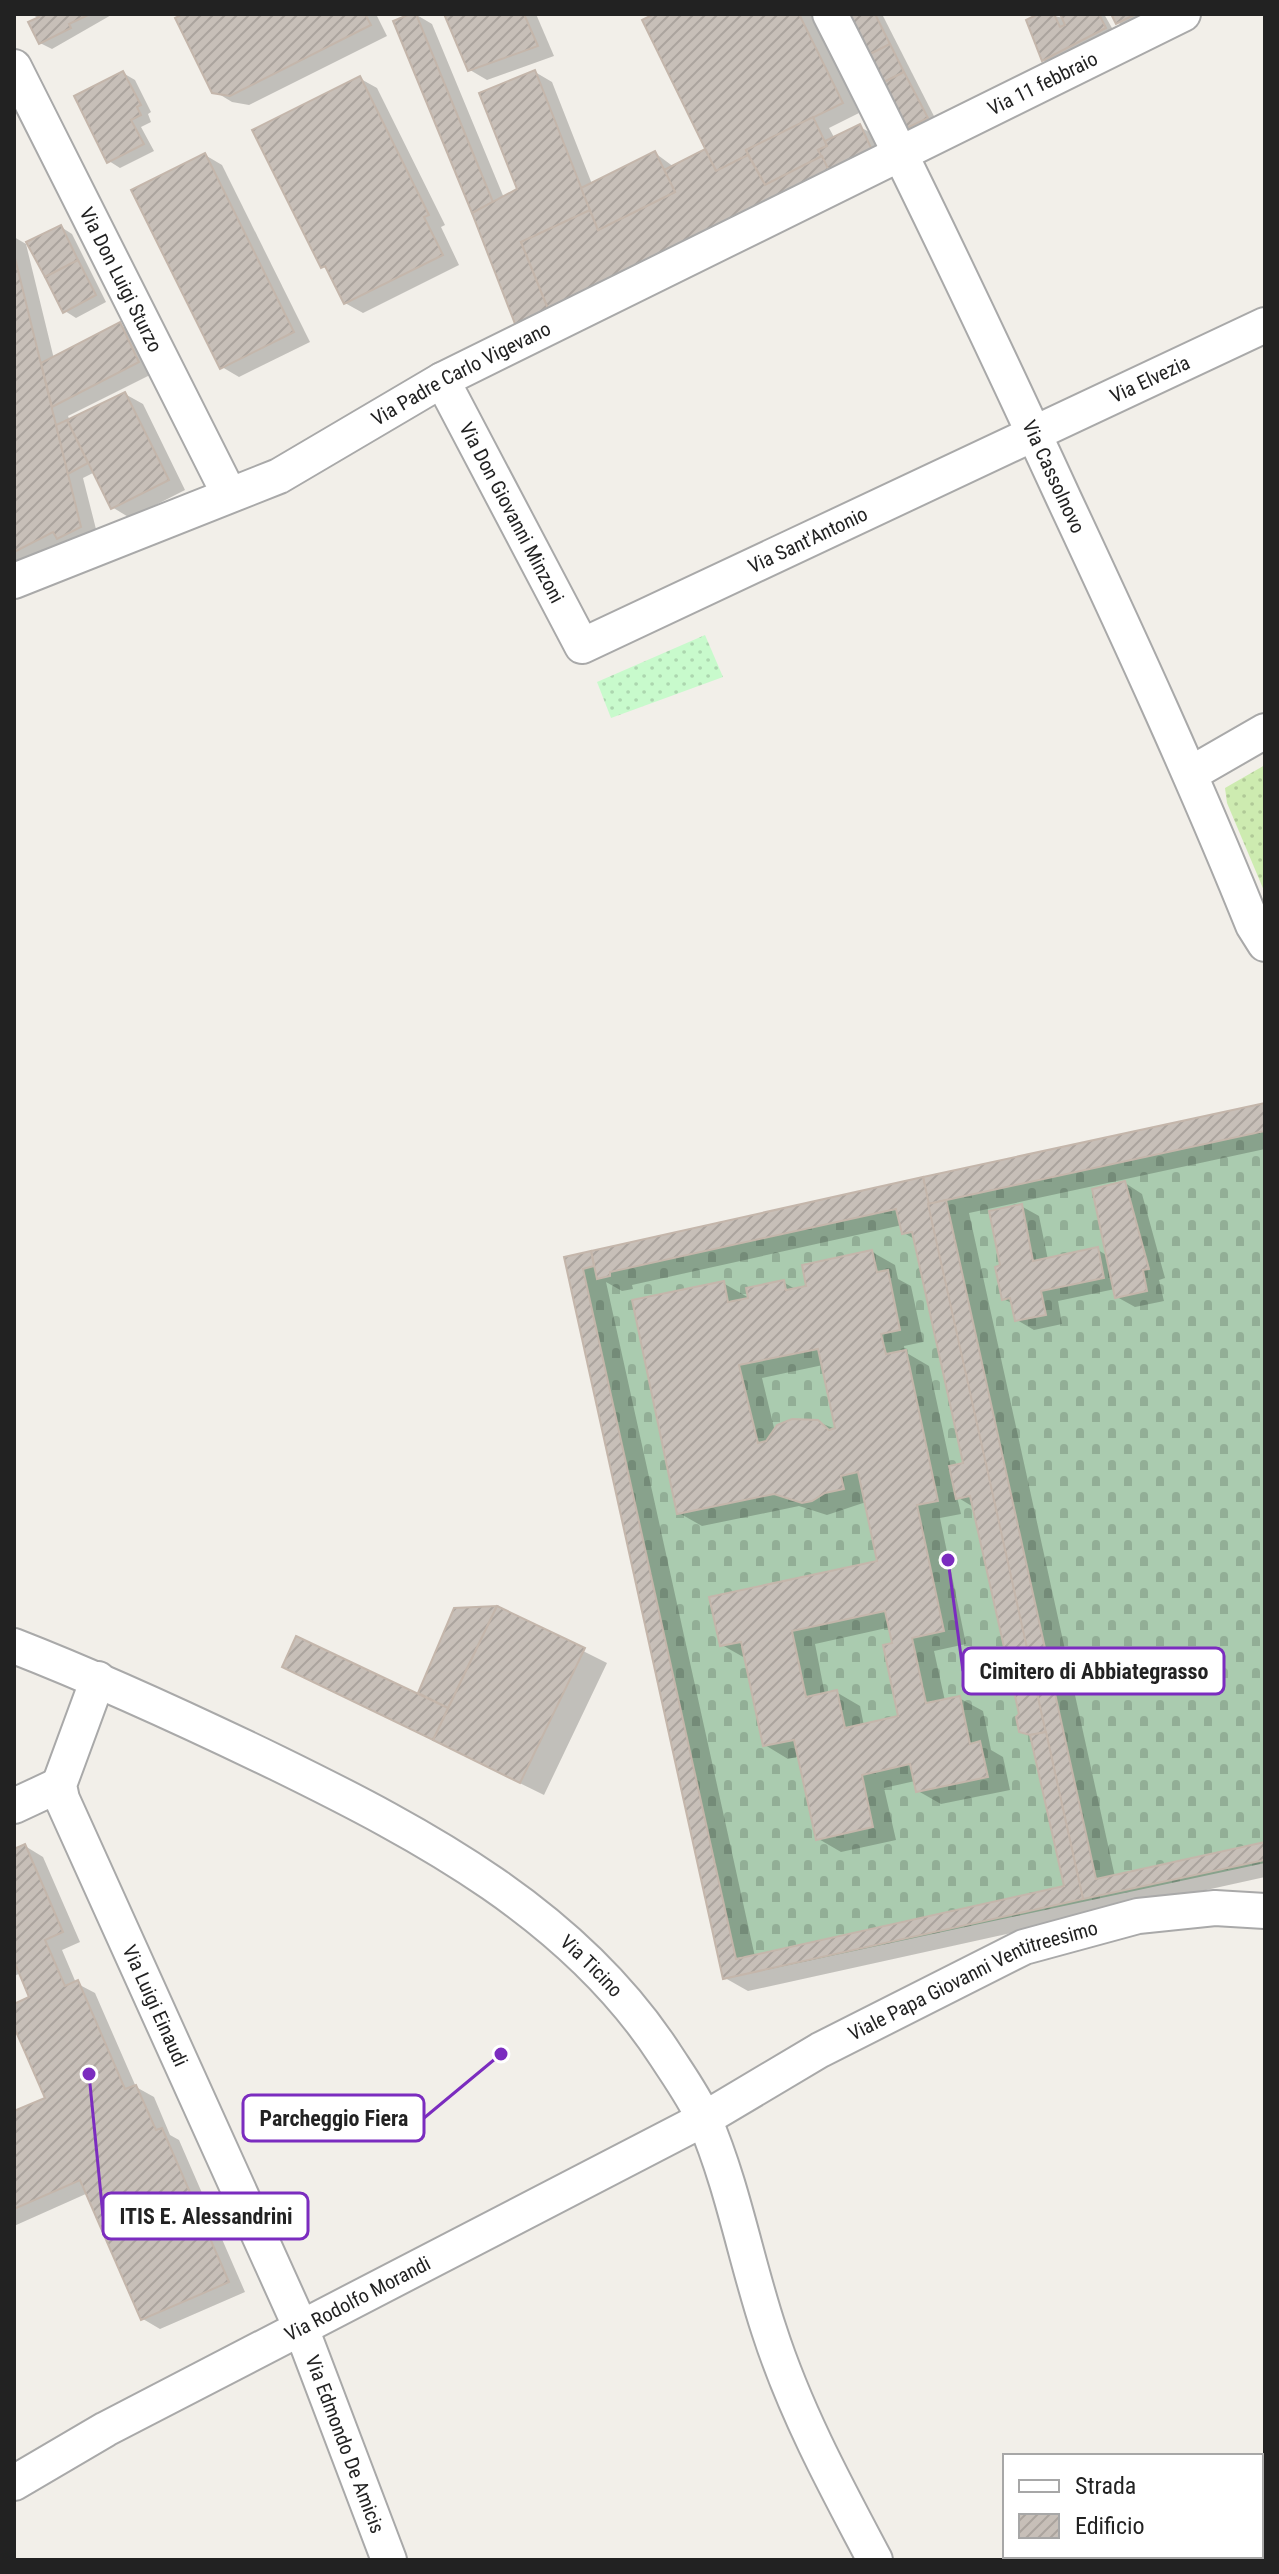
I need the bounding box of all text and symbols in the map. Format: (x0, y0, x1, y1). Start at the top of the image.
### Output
street label: Via 11 febbraio (984, 46, 1101, 121)
street label: Via Don Luigi Sturzo (75, 203, 167, 356)
street label: Via Padre Carlo Vigevano (367, 316, 554, 431)
street label: Via Elvezia (1106, 350, 1194, 408)
street label: Via Cassolnovo (1017, 416, 1090, 537)
street label: Via Don Giovanni Minzoni (454, 418, 569, 607)
street label: Via Sant'Antonio (744, 502, 871, 578)
callout: Cimitero di Abbiategrasso (963, 1648, 1224, 1694)
text: Cimitero di Abbiategrasso (979, 1659, 1209, 1684)
street label: Viale Papa Giovanni Ventitreesimo (844, 1916, 1100, 2046)
street label: Via Ticino (555, 1930, 628, 2002)
street label: Via Luigi Einaudi (118, 1941, 193, 2070)
callout: Parcheggio Fiera (243, 2095, 424, 2141)
text: Parcheggio Fiera (260, 2106, 408, 2131)
callout: ITIS E. Alessandrini (103, 2193, 308, 2239)
text: ITIS E. Alessandrini (119, 2204, 293, 2229)
street label: Via Rodolfo Morandi (281, 2251, 434, 2346)
street label: Via Edmondo De Amicis (300, 2352, 390, 2537)
legend (1003, 2454, 1263, 2558)
text: Strada (1075, 2472, 1136, 2500)
text: Edificio (1075, 2512, 1145, 2540)

